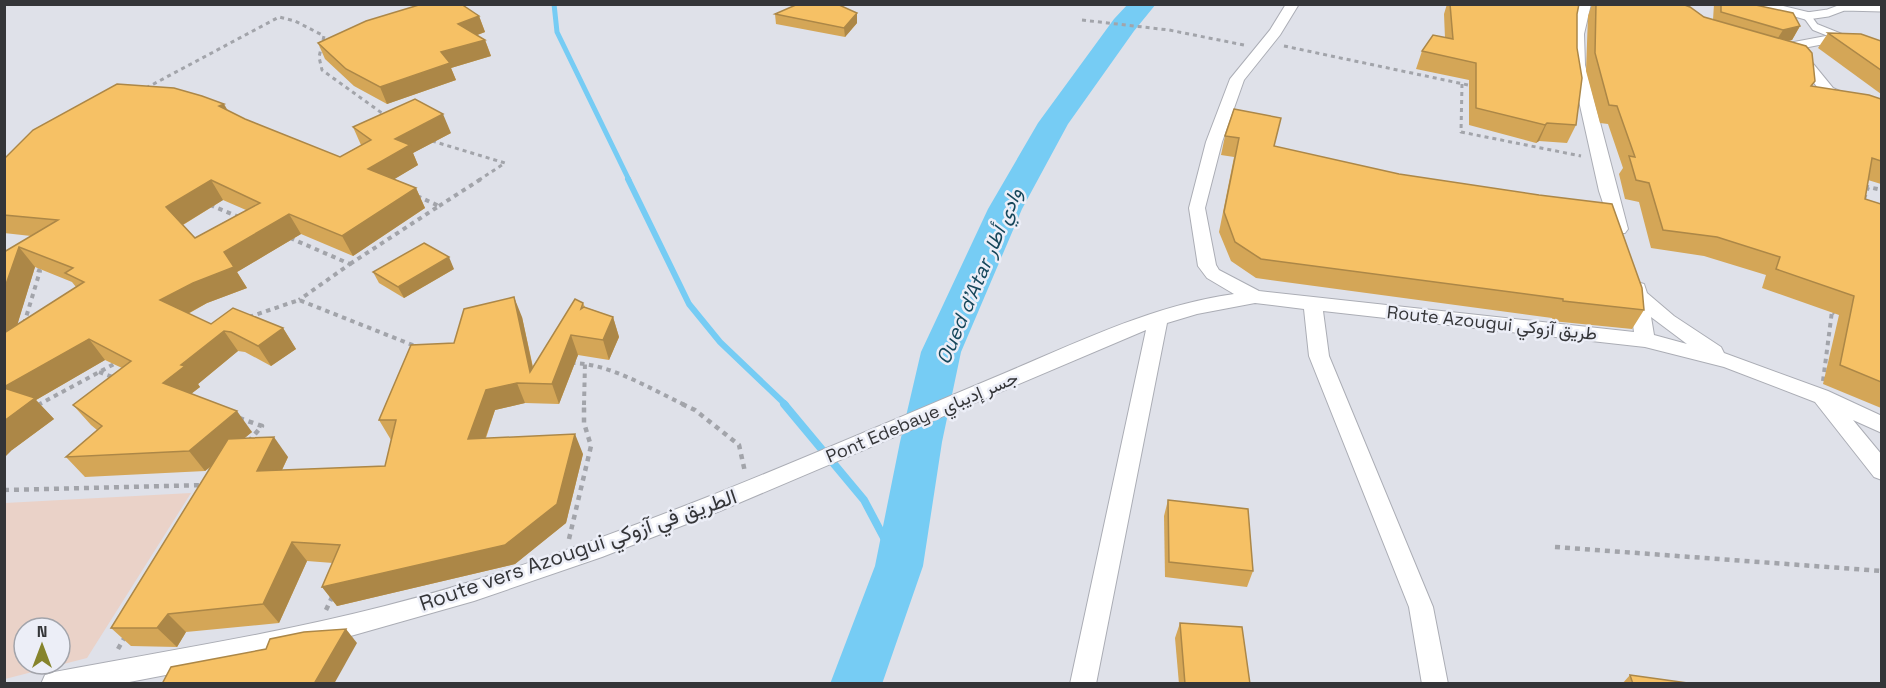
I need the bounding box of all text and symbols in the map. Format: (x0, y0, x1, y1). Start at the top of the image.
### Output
water label: Oued d'Atar وادي أطار (930, 184, 1031, 369)
street label: Route Azougui طريق آزوكي (1385, 300, 1598, 349)
street label: Pont Edebaye جسر إديباي (822, 366, 1023, 471)
street label: Route vers Azougui الطريق في آزوكي (416, 482, 741, 620)
north arrow (12, 616, 72, 676)
text: N (37, 621, 47, 642)

